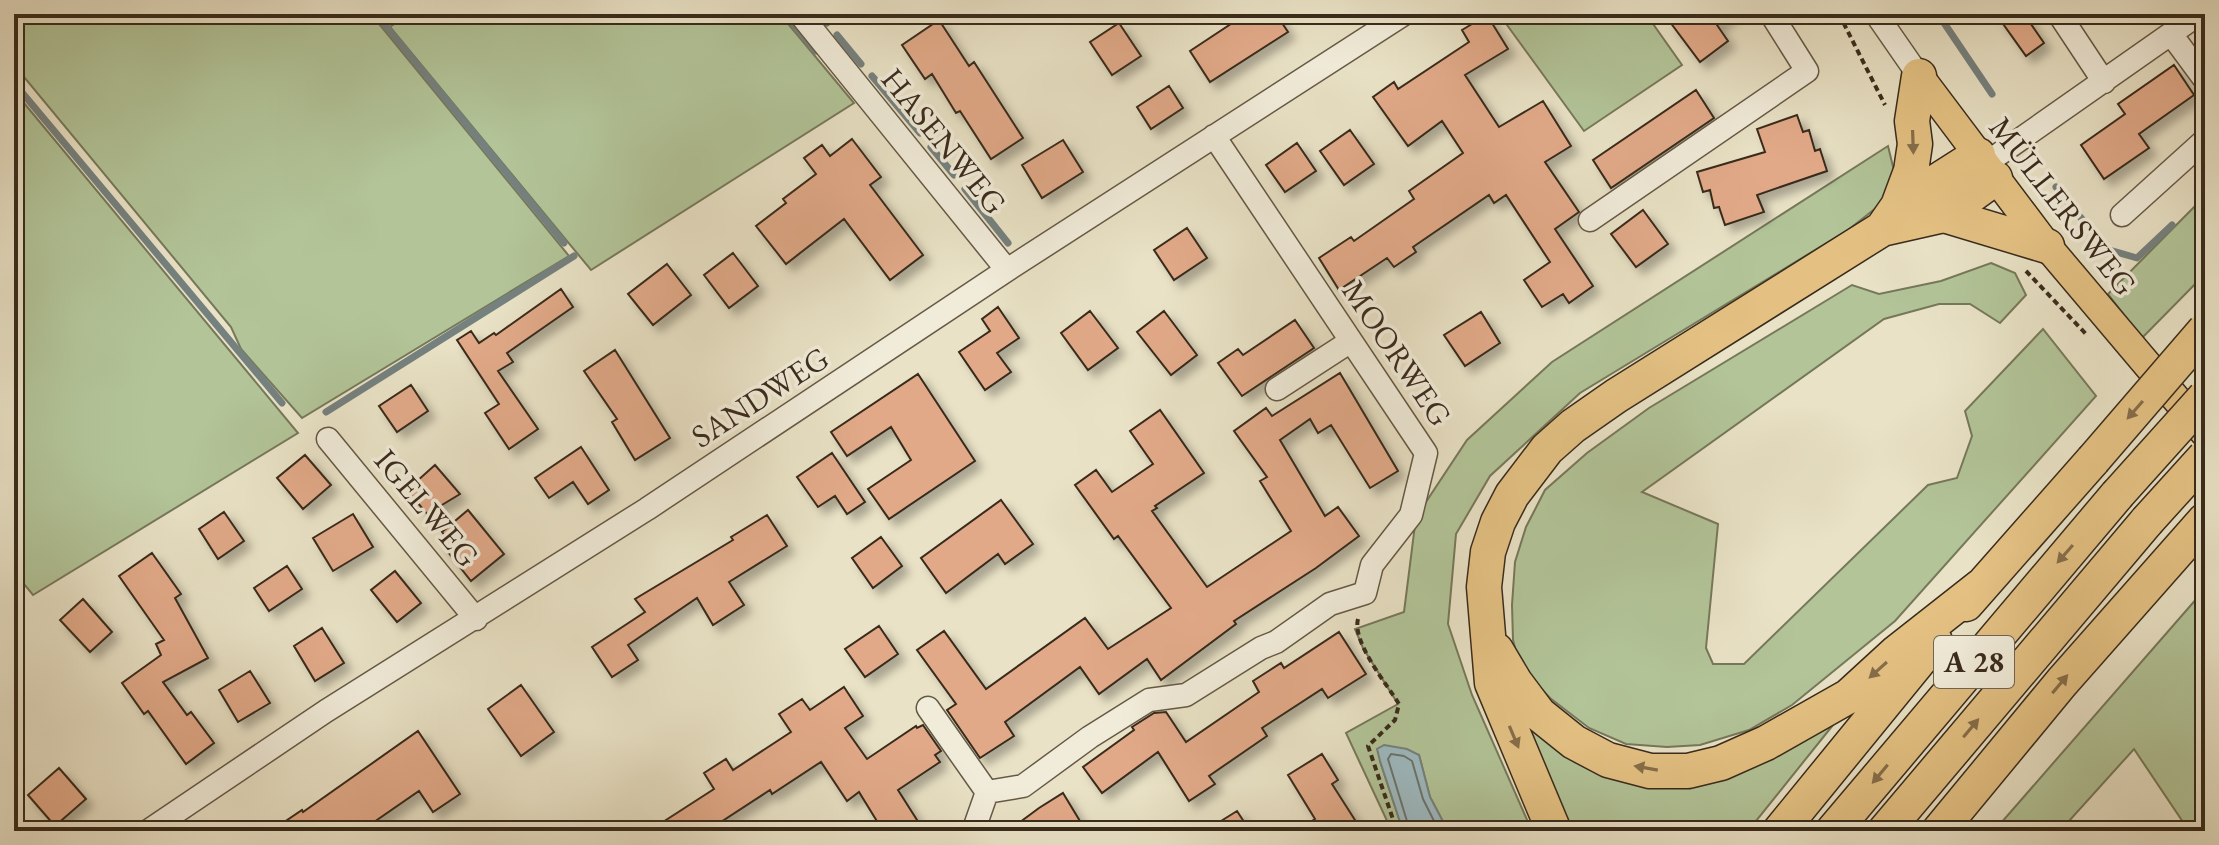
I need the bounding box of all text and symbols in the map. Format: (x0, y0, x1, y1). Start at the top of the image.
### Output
street label: HASENWEG (872, 59, 1016, 223)
street label: MÜLLERSWEG (1980, 108, 2146, 304)
one-way arrow (1907, 129, 1919, 155)
street label: MOORWEG (1333, 272, 1461, 434)
street label: SANDWEG (683, 337, 837, 457)
one-way arrow (2127, 401, 2145, 420)
street label: IGELWEG (365, 440, 489, 576)
one-way arrow (2057, 545, 2075, 564)
road number: A 28 (1934, 636, 2014, 688)
one-way arrow (1868, 661, 1887, 679)
one-way arrow (2051, 675, 2068, 695)
one-way arrow (1962, 719, 1979, 739)
one-way arrow (1508, 725, 1521, 749)
one-way arrow (1633, 762, 1658, 774)
one-way arrow (1872, 764, 1889, 784)

